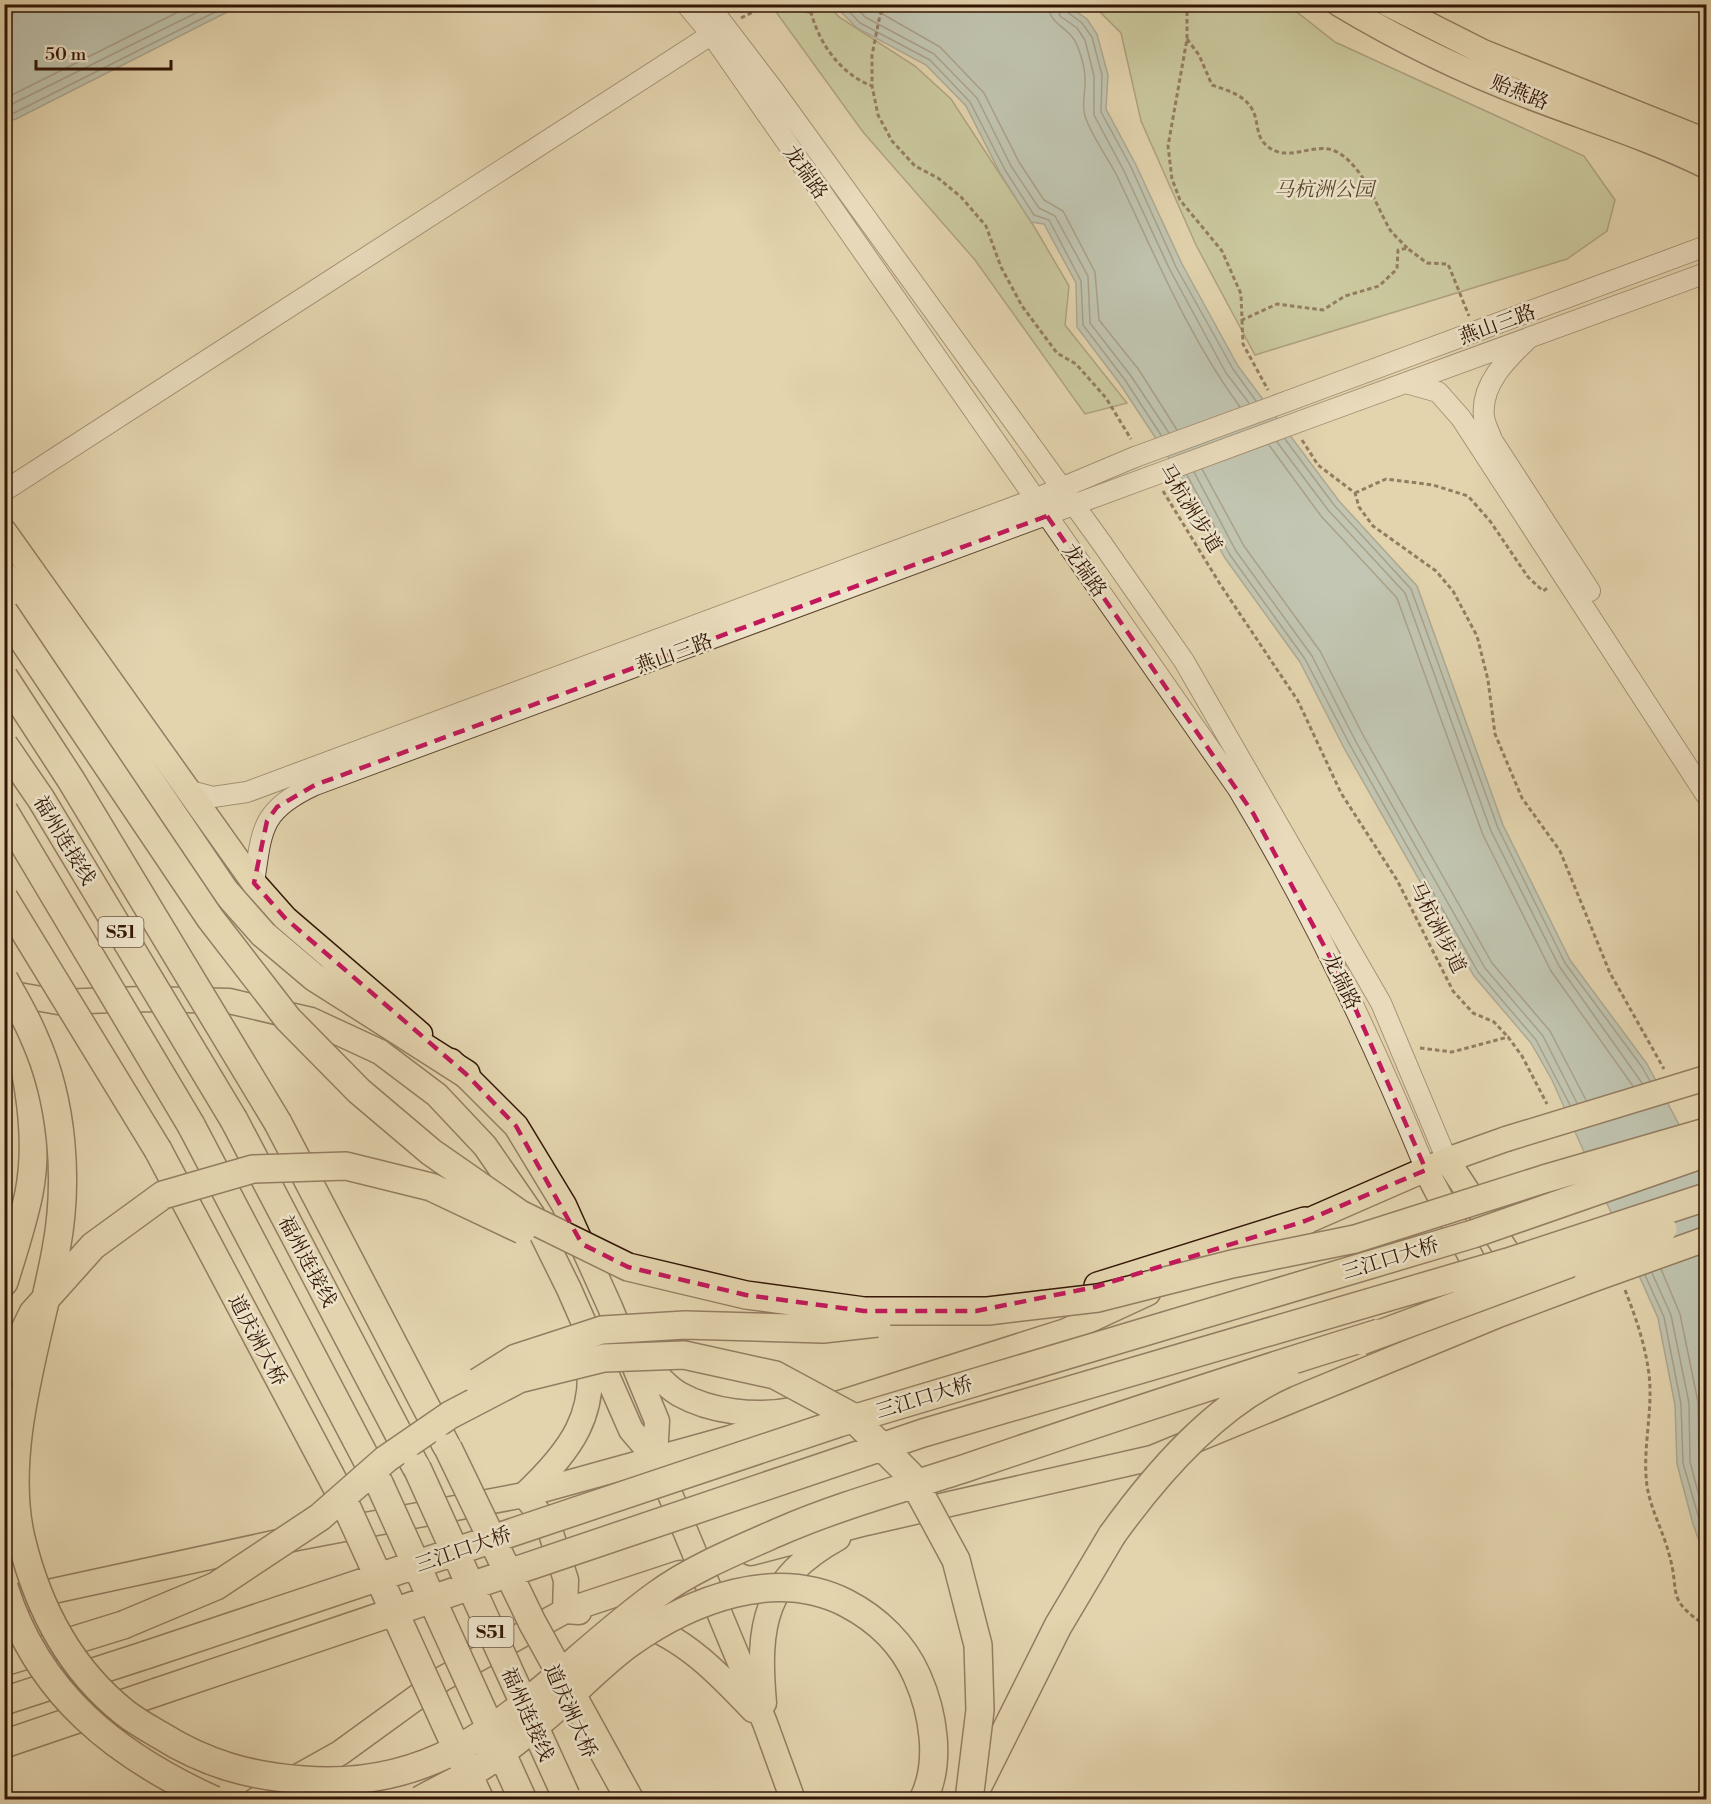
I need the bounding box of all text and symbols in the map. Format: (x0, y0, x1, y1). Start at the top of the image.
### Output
scale bar (36, 33, 171, 71)
text: 50 m (45, 43, 87, 66)
street label: 贻燕路 (1487, 71, 1552, 116)
street label: 龙瑞路 (777, 141, 832, 205)
park label: 马杭洲公园 (1274, 178, 1377, 203)
street label: 燕山三路 (1456, 300, 1539, 351)
street label: 马杭洲步道 (1153, 460, 1227, 558)
street label: 龙瑞路 (1056, 539, 1111, 603)
street label: 燕山三路 (633, 629, 716, 680)
street label: 福州连接线 (27, 791, 100, 890)
street label: 马杭洲步道 (1403, 877, 1471, 978)
road number: S51 (98, 917, 144, 947)
street label: 龙瑞路 (1316, 949, 1365, 1014)
street label: 福州连接线 (272, 1212, 341, 1312)
street label: 三江口大桥 (1339, 1233, 1442, 1286)
street label: 道庆洲大桥 (222, 1291, 291, 1391)
street label: 三江口大桥 (873, 1372, 976, 1425)
street label: 三江口大桥 (412, 1522, 515, 1579)
road number: S51 (468, 1617, 514, 1647)
street label: 道庆洲大桥 (538, 1661, 601, 1762)
street label: 福州连接线 (495, 1664, 558, 1765)

